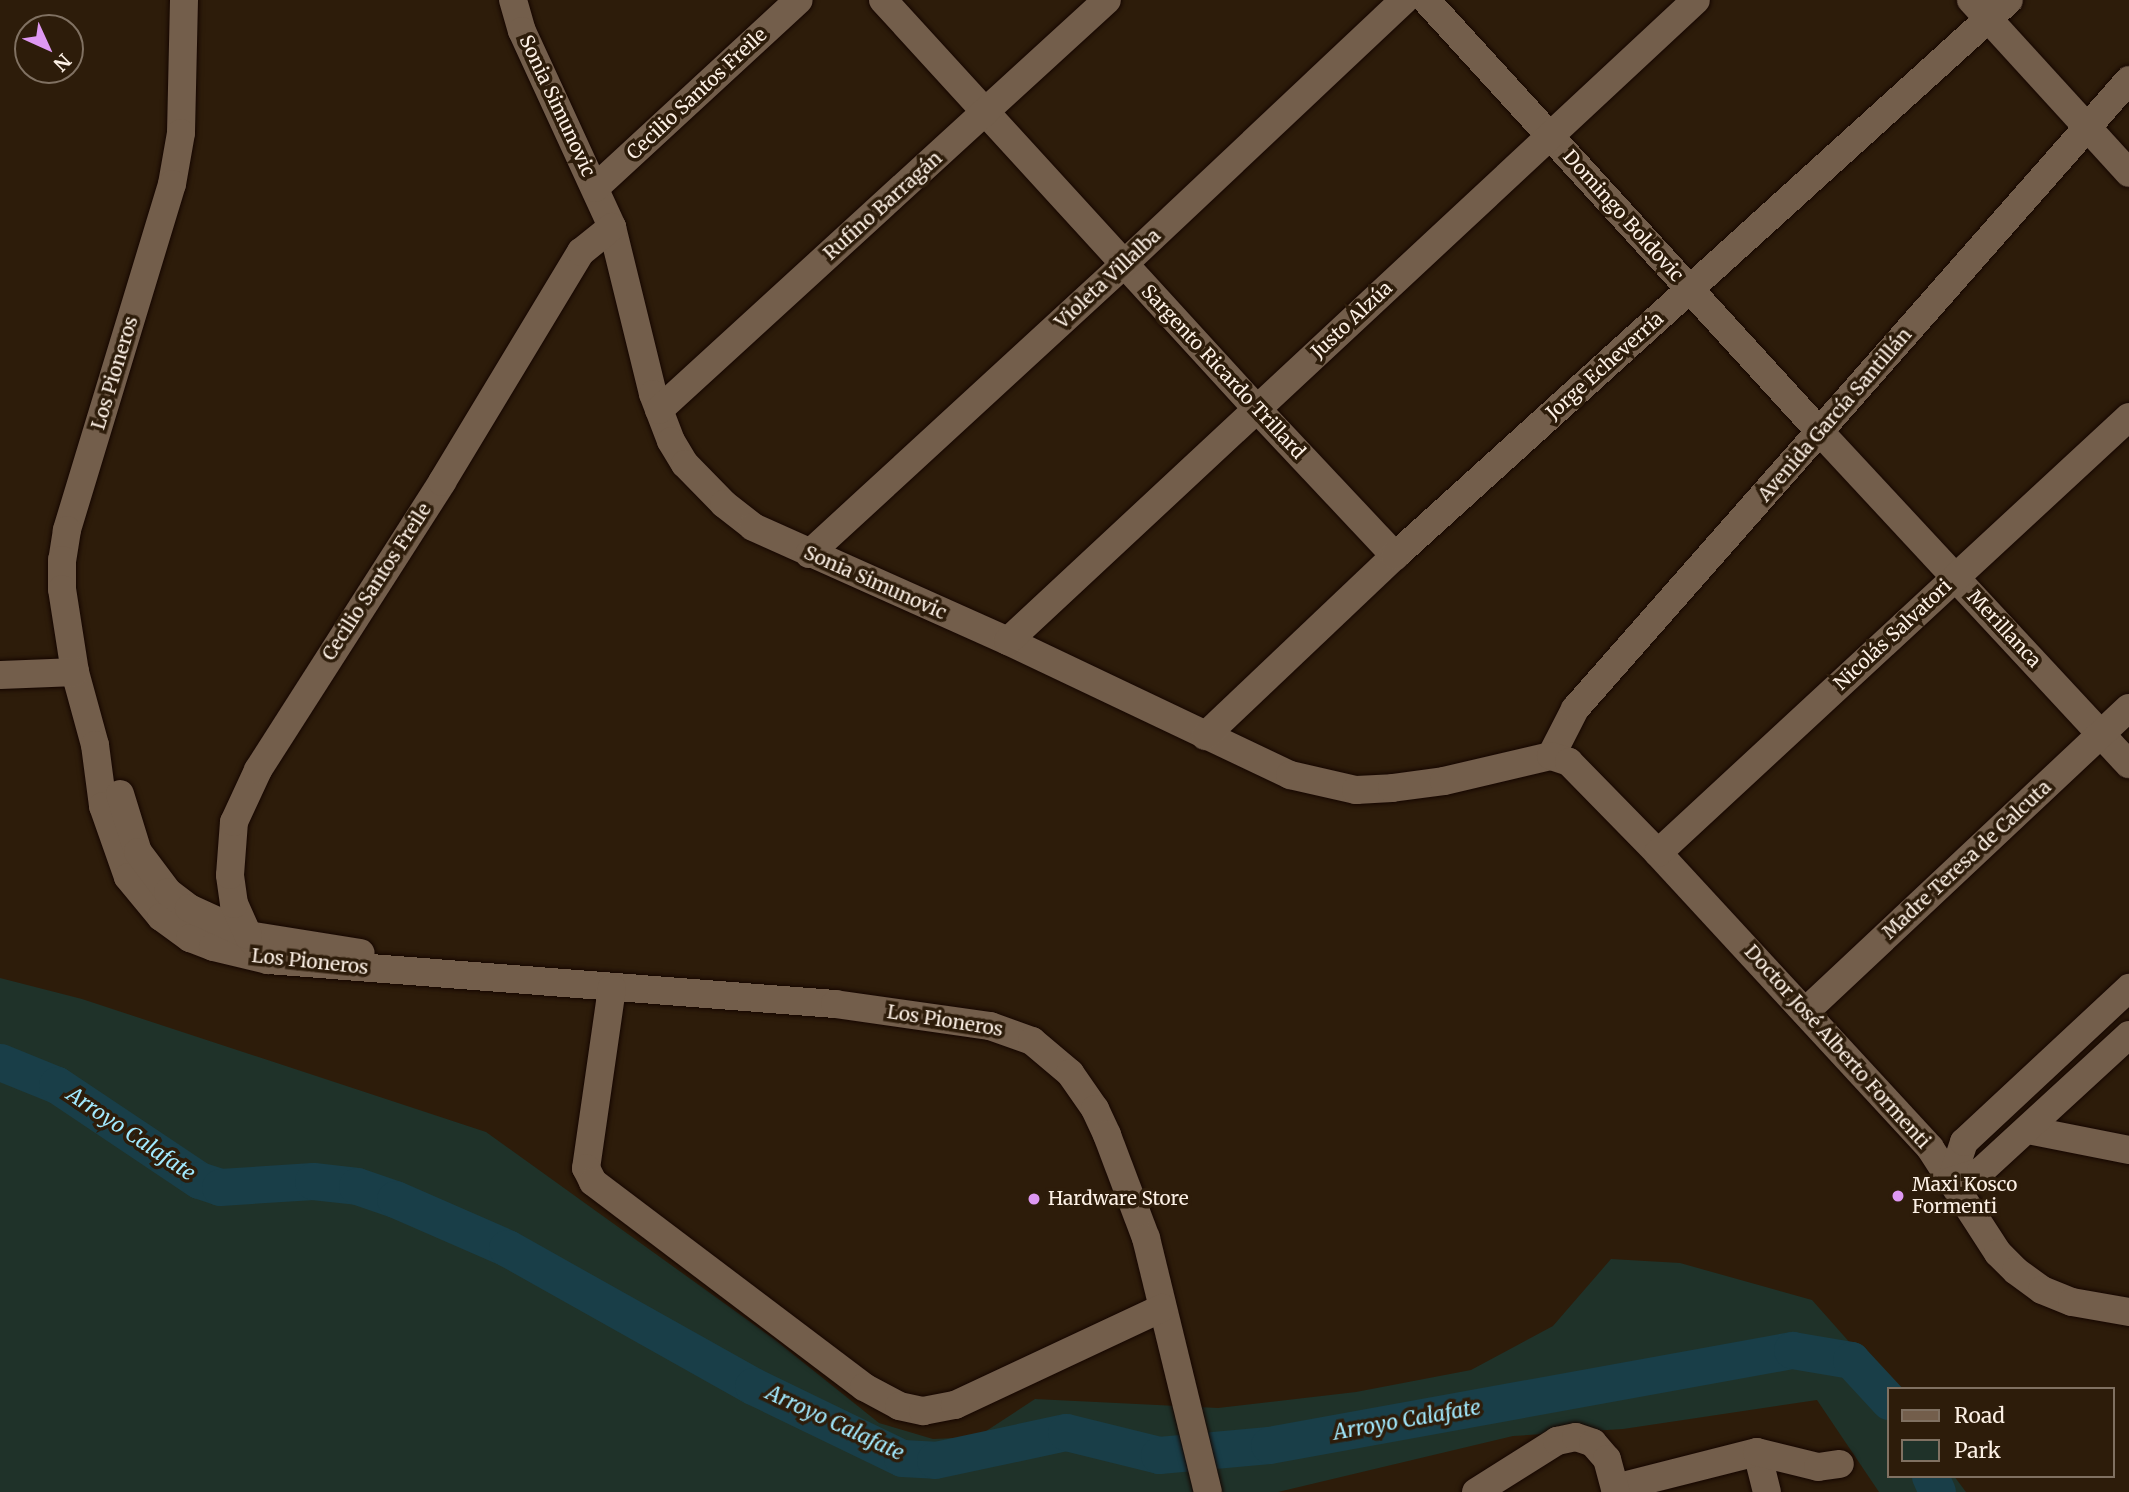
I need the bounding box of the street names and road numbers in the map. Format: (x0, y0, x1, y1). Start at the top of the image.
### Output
street label: Cecilio Santos Freile (622, 23, 772, 165)
street label: Sonia Simunovic (514, 32, 600, 180)
street label: Domingo Boldovic (1558, 146, 1688, 286)
street label: Rufino Barragán (819, 147, 947, 265)
street label: Violeta Villalba (1051, 224, 1165, 334)
street label: Justo Alzúa (1307, 277, 1397, 363)
street label: Sargento Ricardo Trillard (1136, 280, 1310, 464)
street label: Jorge Echeverría (1542, 307, 1668, 425)
street label: Los Pioneros (87, 314, 143, 432)
street label: Avenida García Santillán (1753, 324, 1917, 506)
street label: Cecilio Santos Freile (318, 499, 436, 665)
street label: Sonia Simunovic (800, 541, 950, 625)
street label: Nicolás Salvatori (1830, 575, 1956, 695)
street label: Merillanca (1962, 586, 2046, 672)
street label: Madre Teresa de Calcuta (1878, 776, 2056, 944)
street label: Doctor José Alberto Formenti (1740, 941, 1934, 1153)
street label: Los Pioneros (251, 945, 369, 979)
street label: Los Pioneros (885, 1001, 1005, 1041)

